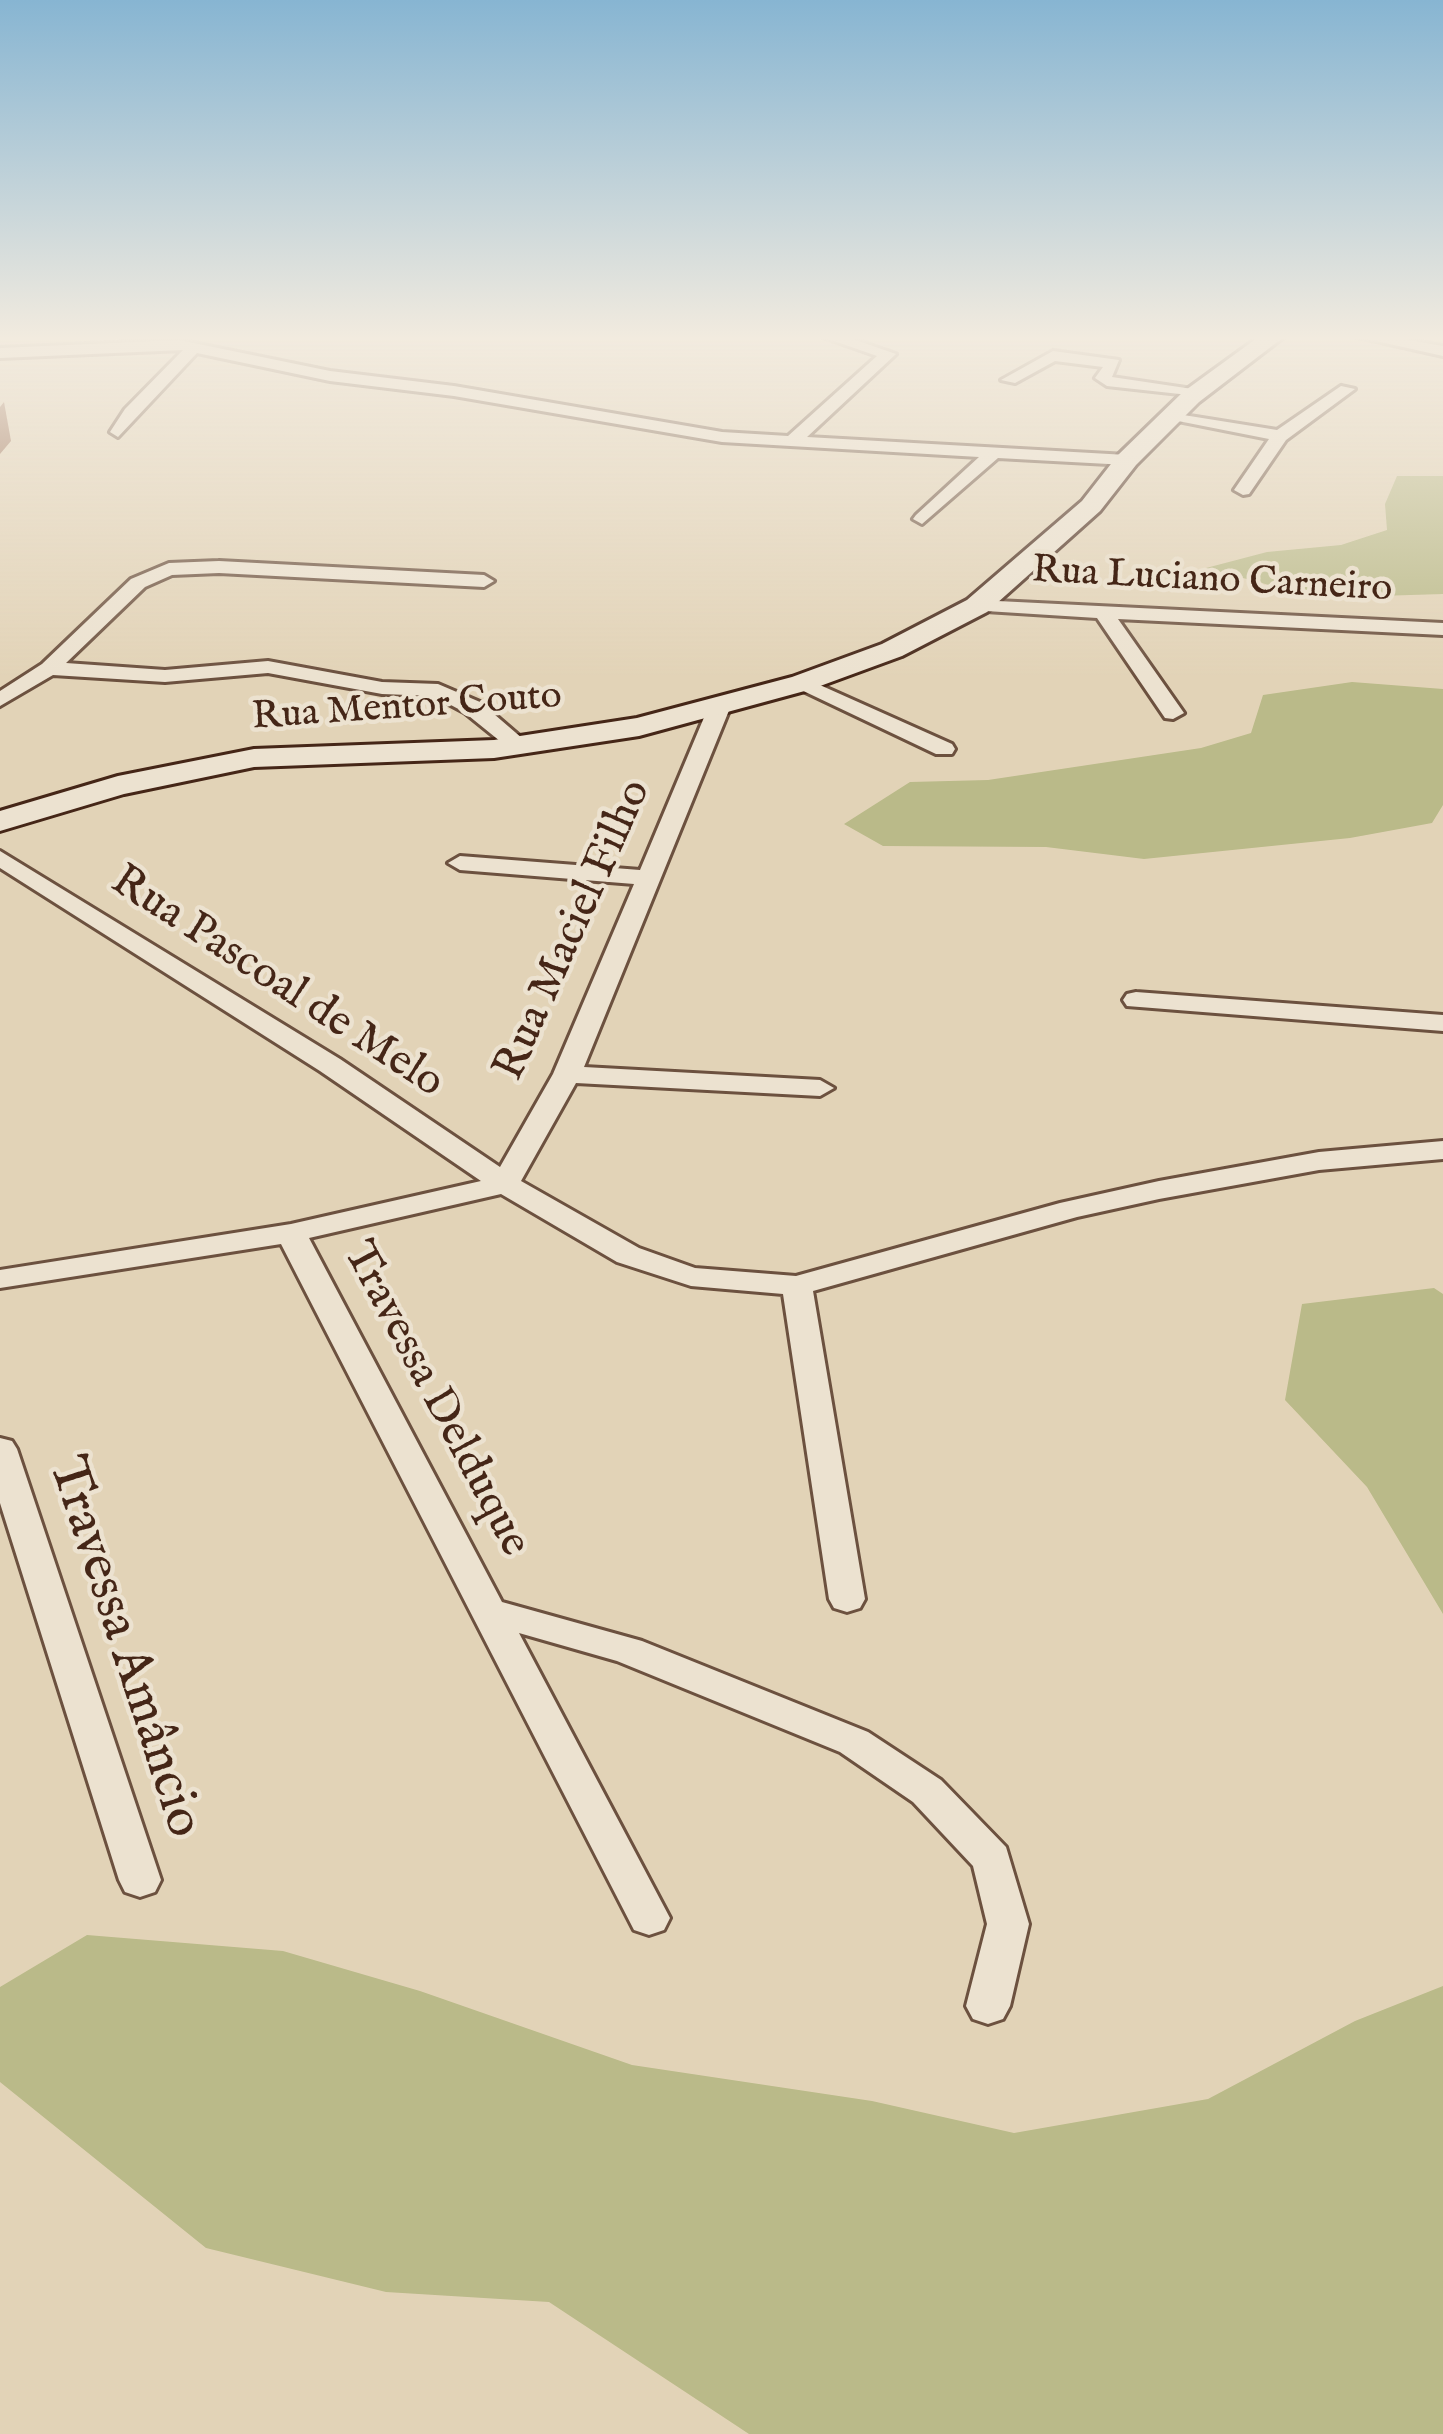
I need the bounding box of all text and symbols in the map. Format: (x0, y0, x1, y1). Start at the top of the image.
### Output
street label: Rua Luciano Carneiro (1031, 549, 1393, 615)
street label: Rua Mentor Couto (251, 675, 563, 743)
street label: Rua Maciel Filho (485, 772, 665, 1090)
street label: Rua Pascoal de Melo (99, 856, 453, 1112)
street label: Travessa Delduque (328, 1233, 540, 1567)
street label: Travessa Amâncio (30, 1450, 214, 1846)

